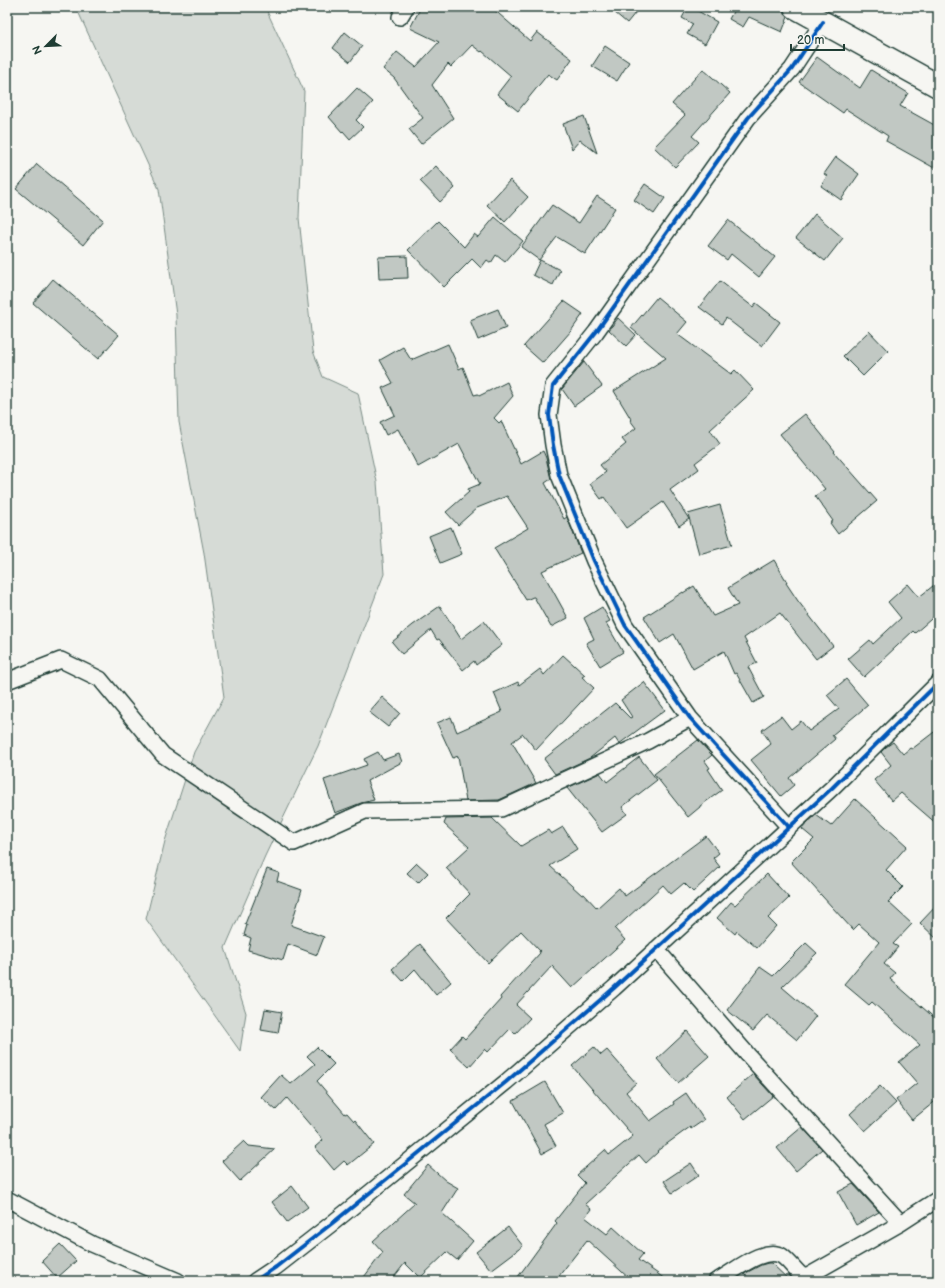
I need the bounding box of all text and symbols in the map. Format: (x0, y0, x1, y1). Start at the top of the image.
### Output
north arrow (26, 26, 66, 66)
scale bar (791, 26, 844, 52)
text: 20 m (797, 33, 824, 48)
text: N (30, 43, 45, 56)

